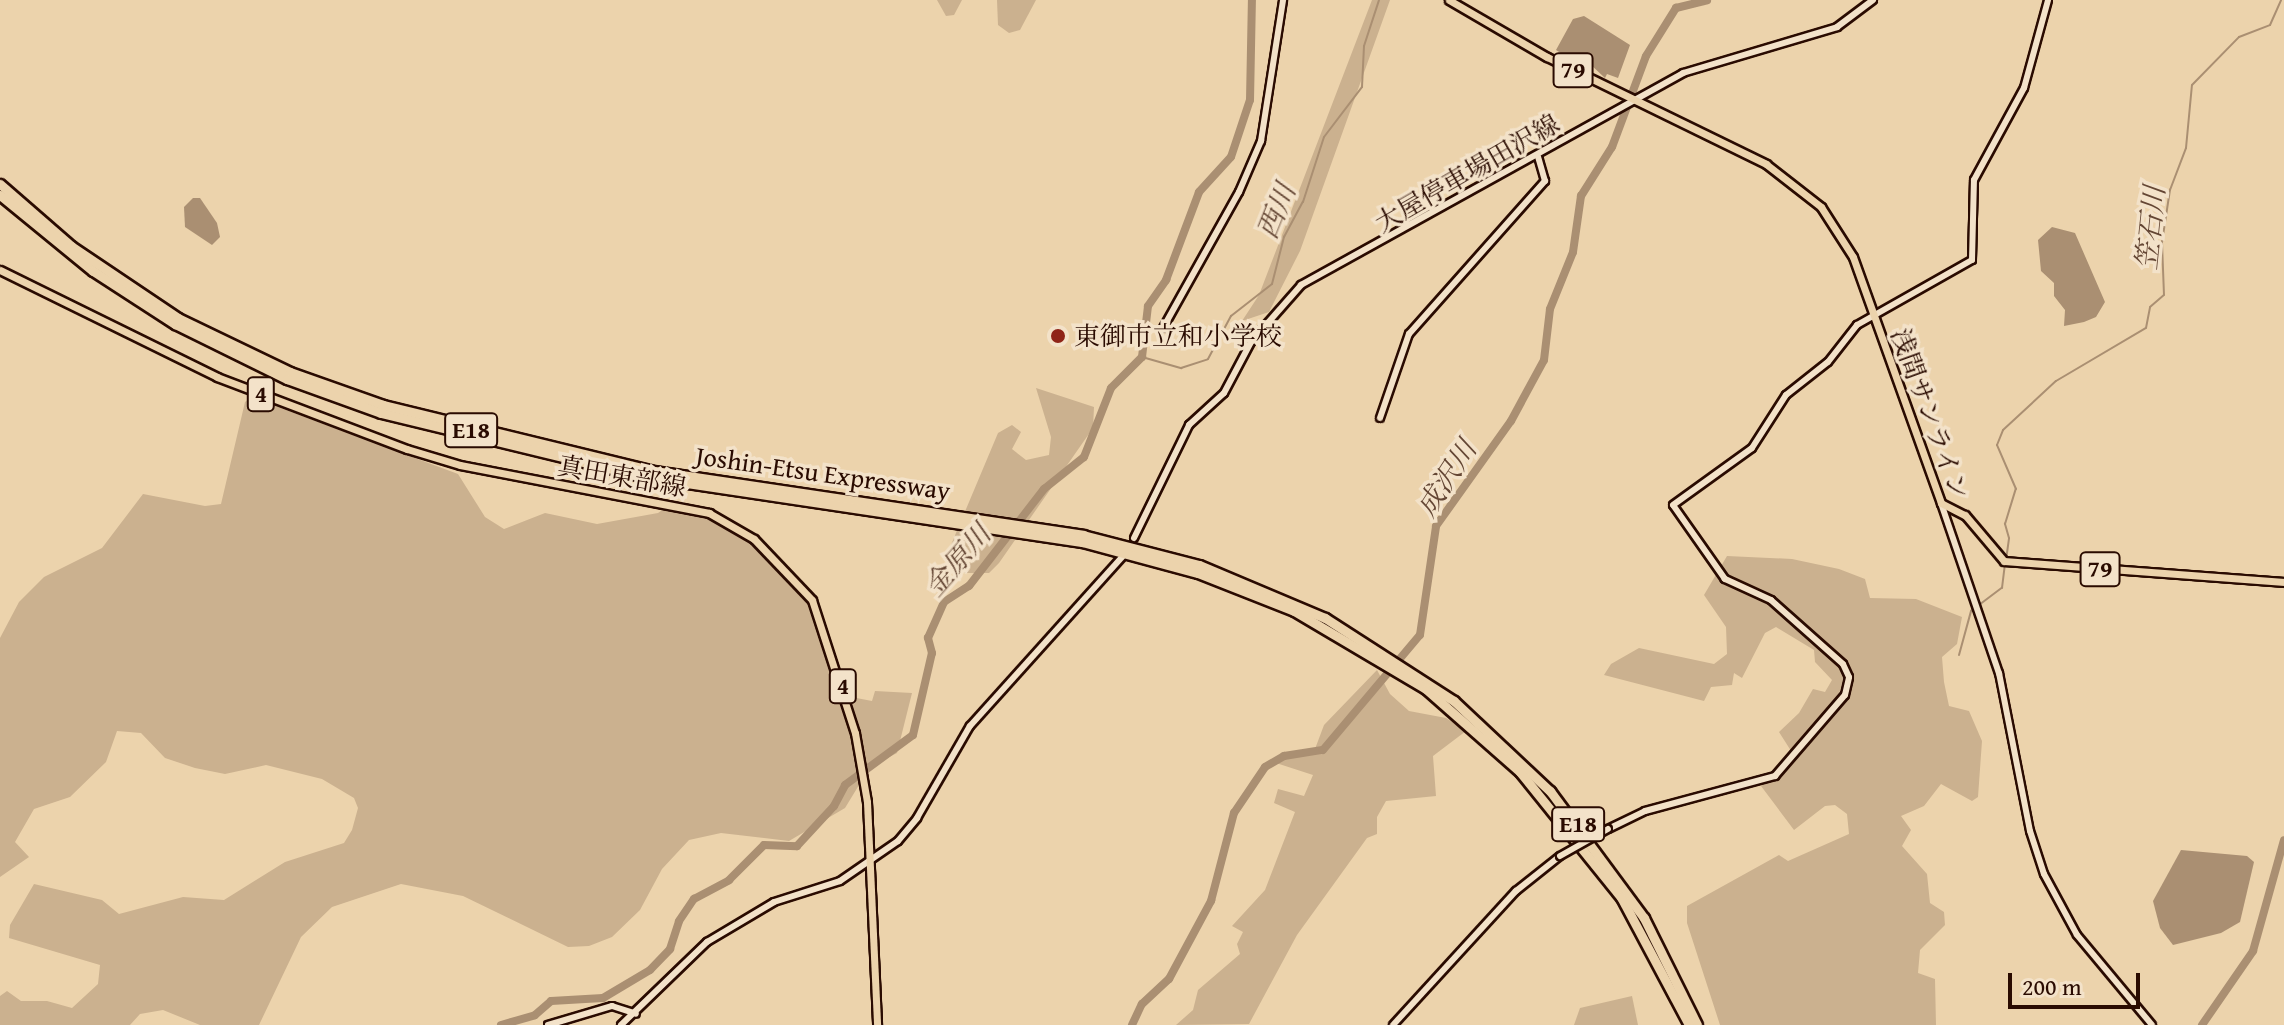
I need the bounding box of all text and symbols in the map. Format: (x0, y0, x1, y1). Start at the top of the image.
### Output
road number: 79 (1551, 50, 1595, 90)
street label: 大屋停車場田沢線 (1369, 107, 1565, 239)
water label: 西川 (1250, 179, 1302, 243)
water label: 笠石川 (2129, 184, 2171, 272)
place label: 東御市立和小学校 (1074, 320, 1282, 352)
street label: 浅間サンライン (1884, 323, 1976, 505)
marker: 東御市立和小学校 (1049, 327, 1067, 345)
road number: 4 (245, 374, 277, 414)
road number: E18 (443, 410, 499, 450)
water label: 成沢川 (1409, 434, 1483, 522)
street label: Joshin-Etsu Expressway (694, 440, 952, 506)
street label: 真田東部線 (555, 449, 689, 503)
water label: 金原川 (917, 517, 997, 603)
road number: 79 (2078, 549, 2122, 589)
road number: 4 (827, 666, 859, 706)
road number: E18 (1550, 804, 1606, 844)
scale bar (2012, 957, 2144, 1007)
text: 200 m (2022, 969, 2082, 1004)

